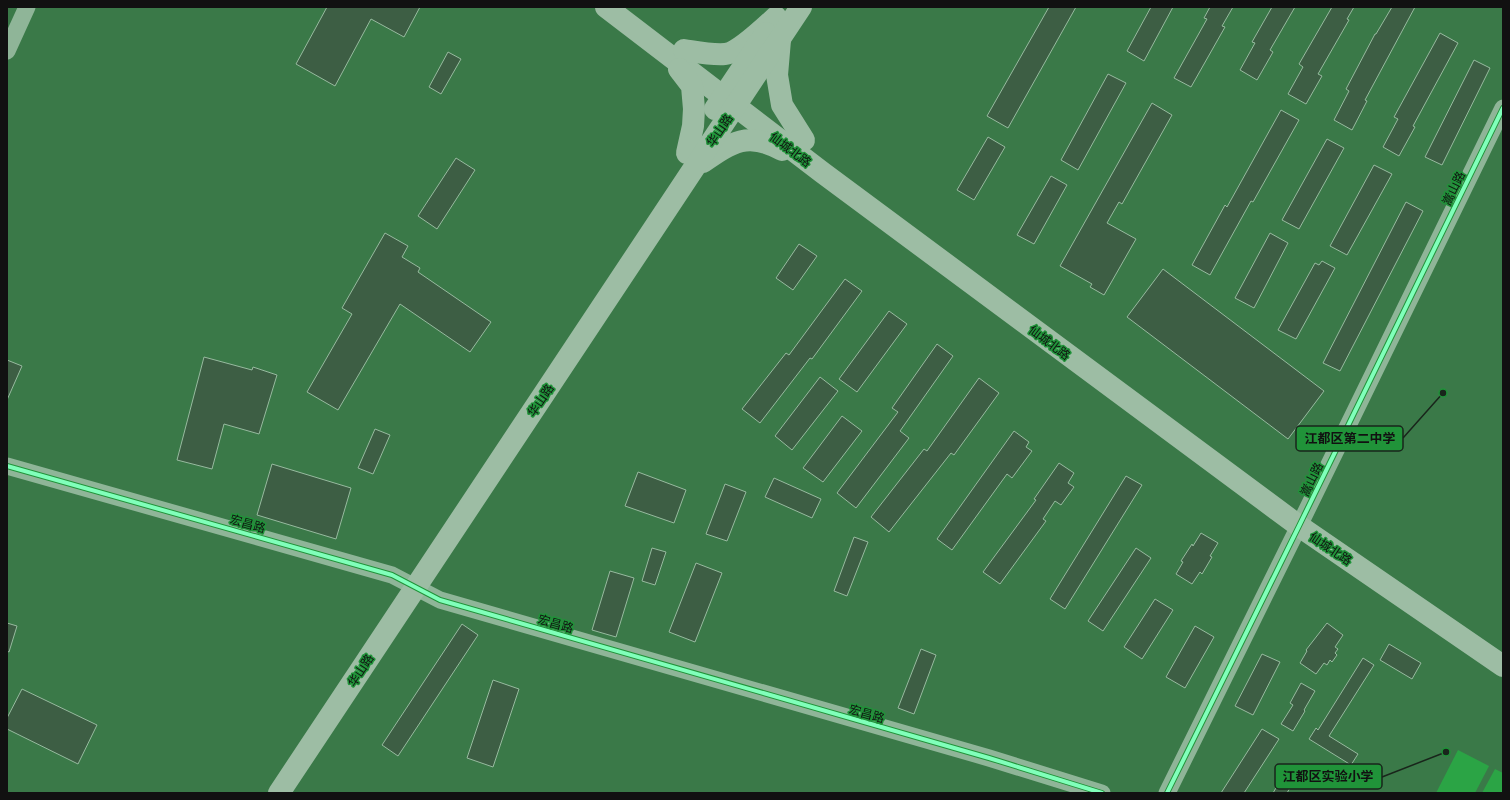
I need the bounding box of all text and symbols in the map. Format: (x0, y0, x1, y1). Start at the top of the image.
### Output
street label: 华山路 (703, 111, 735, 149)
street label: 仙城北路 (768, 129, 814, 169)
street label: 嵩山路 (1439, 169, 1467, 207)
street label: 仙城北路 (1027, 322, 1073, 362)
street label: 华山路 (524, 381, 556, 419)
callout: 江都区第二中学 (1296, 426, 1403, 451)
text: 江都区第二中学 (1304, 430, 1396, 446)
street label: 嵩山路 (1297, 460, 1325, 498)
street label: 宏昌路 (229, 511, 267, 535)
street label: 仙城北路 (1307, 529, 1355, 567)
street label: 宏昌路 (537, 611, 575, 635)
street label: 华山路 (344, 651, 376, 689)
street label: 宏昌路 (848, 701, 886, 725)
callout: 江都区实验小学 (1275, 764, 1382, 789)
text: 江都区实验小学 (1282, 768, 1374, 784)

